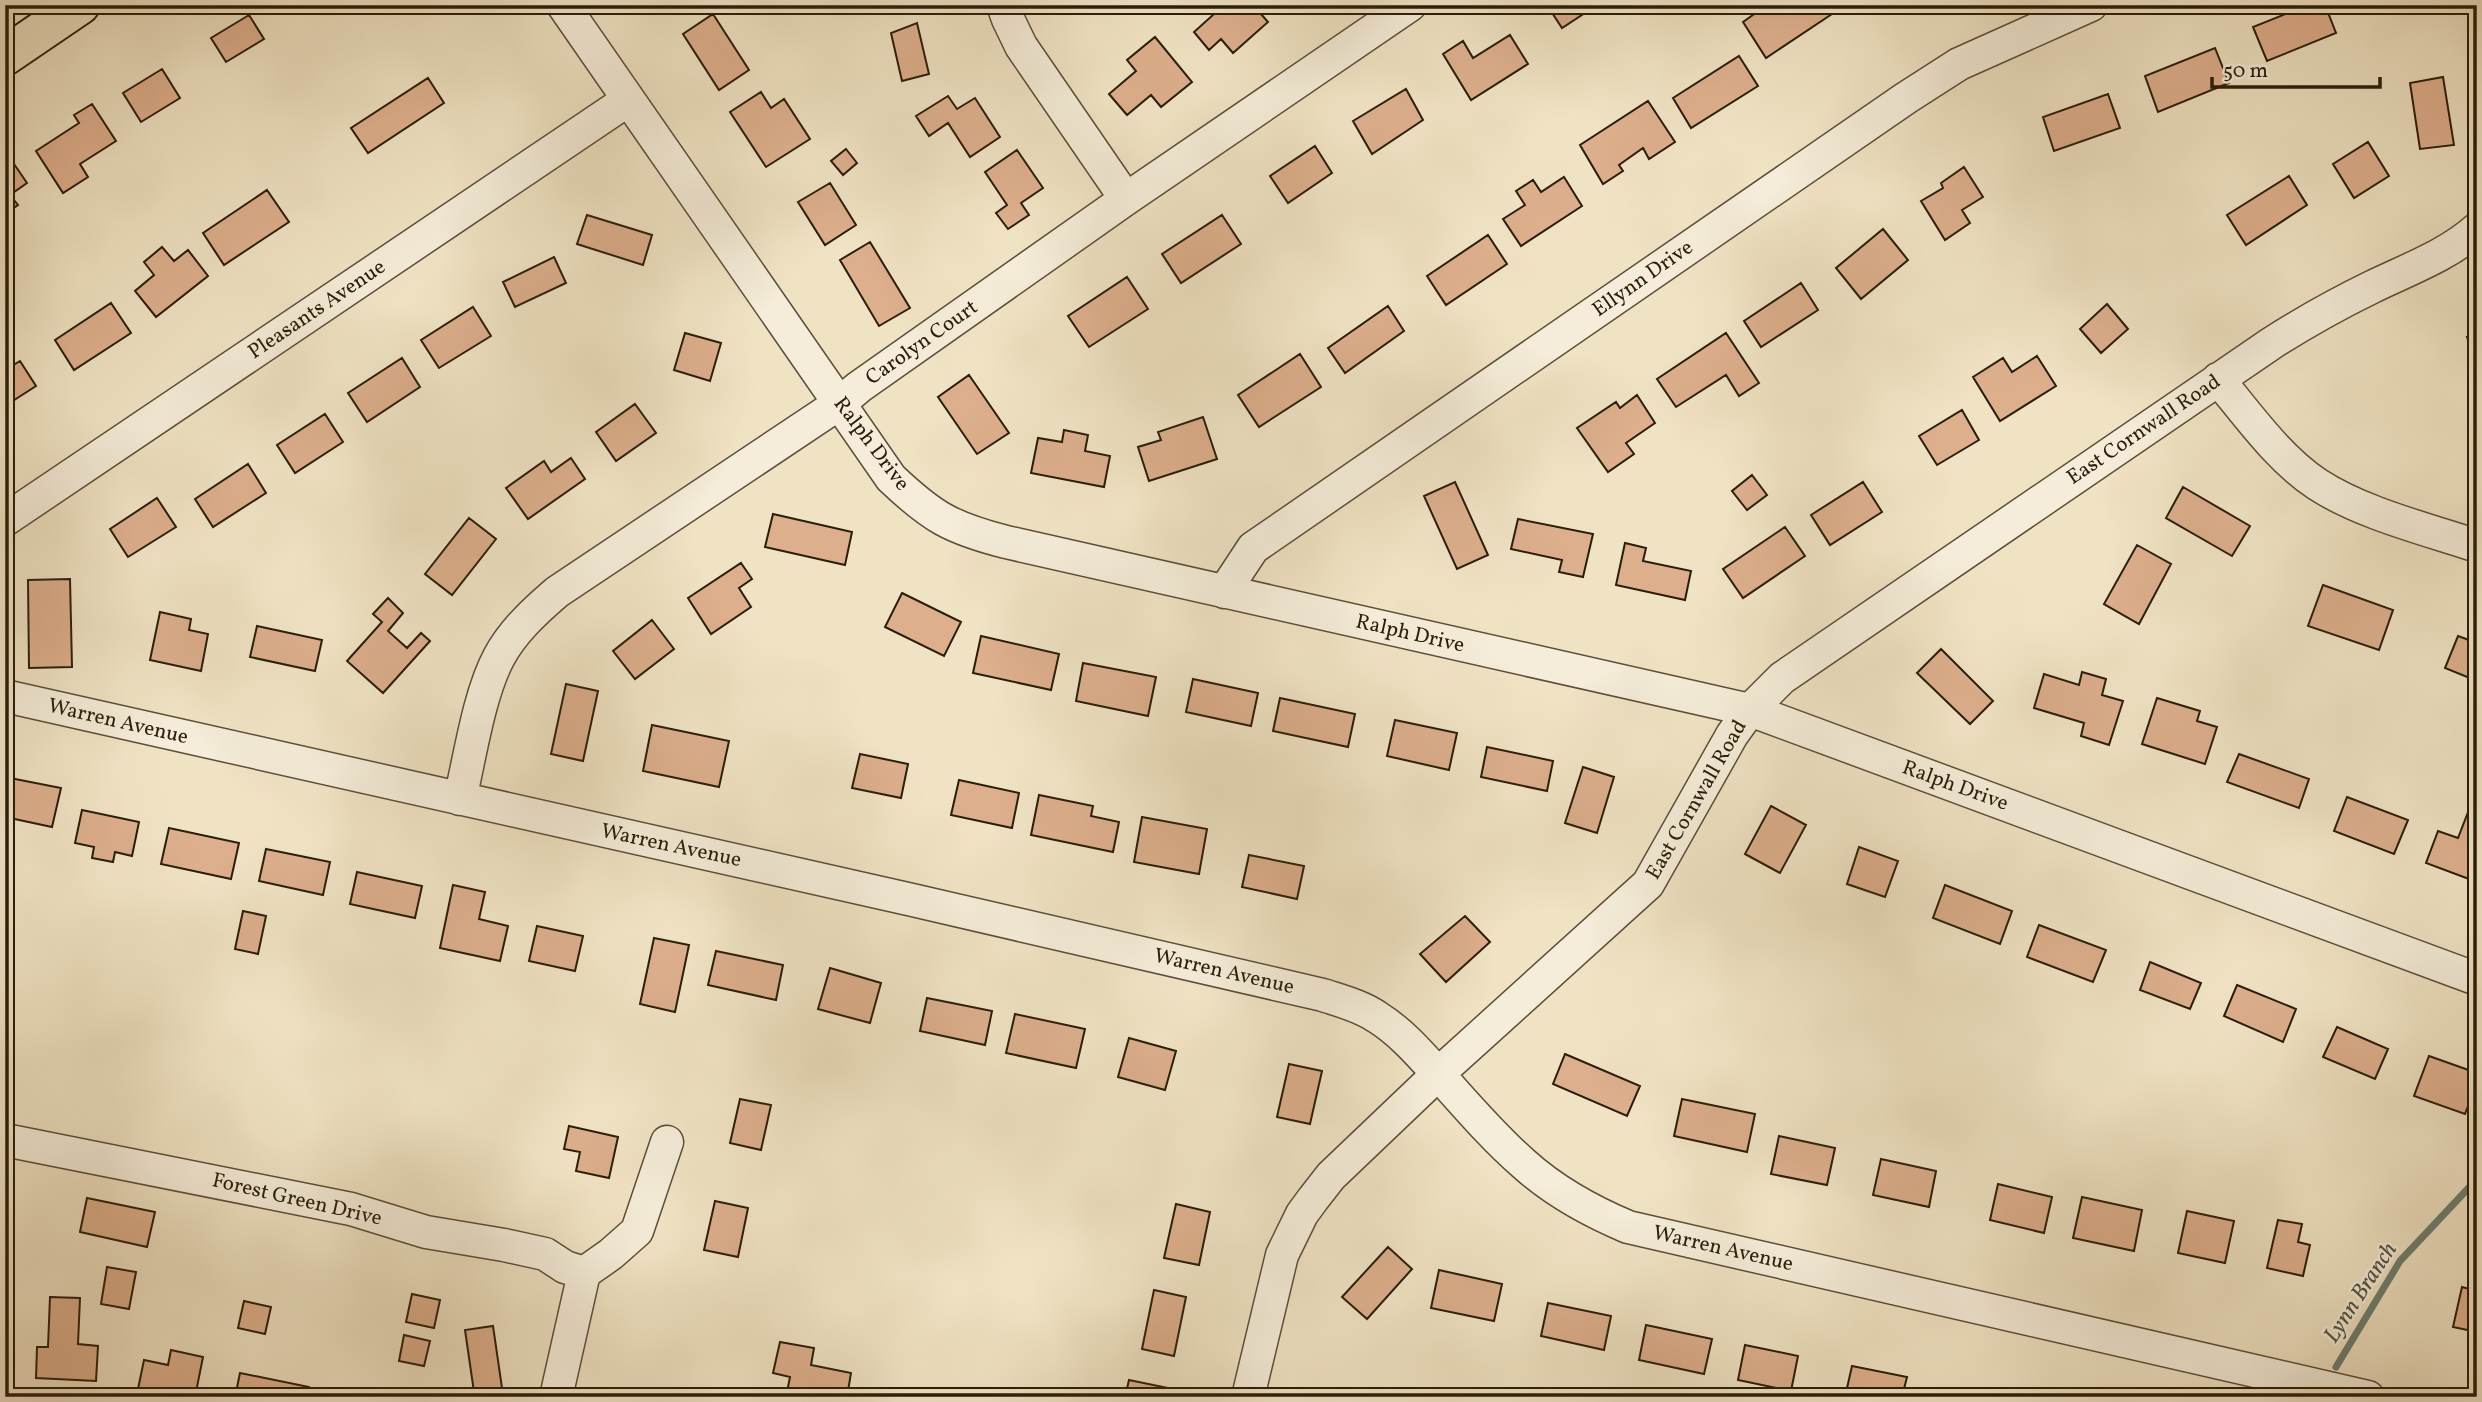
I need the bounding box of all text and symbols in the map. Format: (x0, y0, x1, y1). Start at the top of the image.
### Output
scale bar (2212, 46, 2380, 90)
text: 50 m (2223, 57, 2268, 86)
street label: Ellynn Drive (1587, 234, 1699, 324)
street label: Pleasants Avenue (243, 253, 392, 367)
street label: Carolyn Court (860, 293, 984, 393)
street label: East Cornwall Road (2061, 368, 2227, 492)
street label: Ralph Drive (826, 391, 916, 497)
street label: Ralph Drive (1353, 607, 1467, 661)
street label: Warren Avenue (45, 692, 191, 752)
street label: East Cornwall Road (1639, 715, 1755, 885)
street label: Ralph Drive (1898, 753, 2012, 819)
street label: Warren Avenue (598, 817, 744, 875)
street label: Warren Avenue (1151, 942, 1297, 1002)
street label: Forest Green Drive (209, 1166, 385, 1234)
street label: Warren Avenue (1650, 1219, 1796, 1279)
water label: Lynn Branch (2316, 1236, 2406, 1350)

